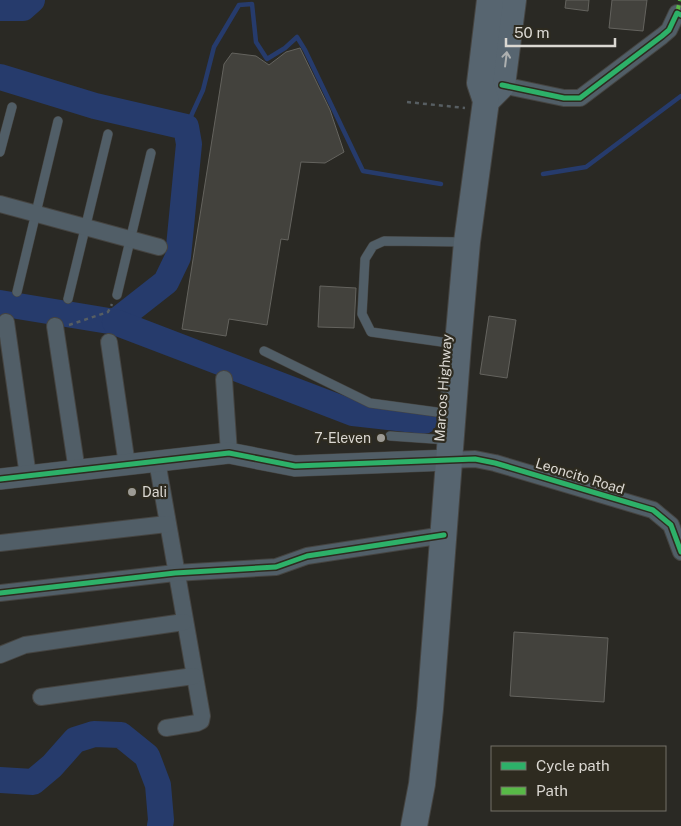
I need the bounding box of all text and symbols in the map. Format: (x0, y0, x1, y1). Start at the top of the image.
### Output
scale bar (506, 15, 615, 47)
text: 50 m (514, 24, 549, 41)
one-way arrow (501, 52, 511, 68)
street label: Marcos Highway (431, 333, 455, 442)
place label: 7-Eleven (314, 430, 371, 446)
marker: 7-Eleven (375, 432, 387, 444)
street label: Leoncito Road (533, 455, 627, 497)
place label: Dali (142, 484, 167, 500)
marker: Dali (126, 486, 138, 498)
legend (491, 746, 666, 811)
text: Cycle path (536, 757, 610, 774)
text: Path (536, 782, 568, 799)

